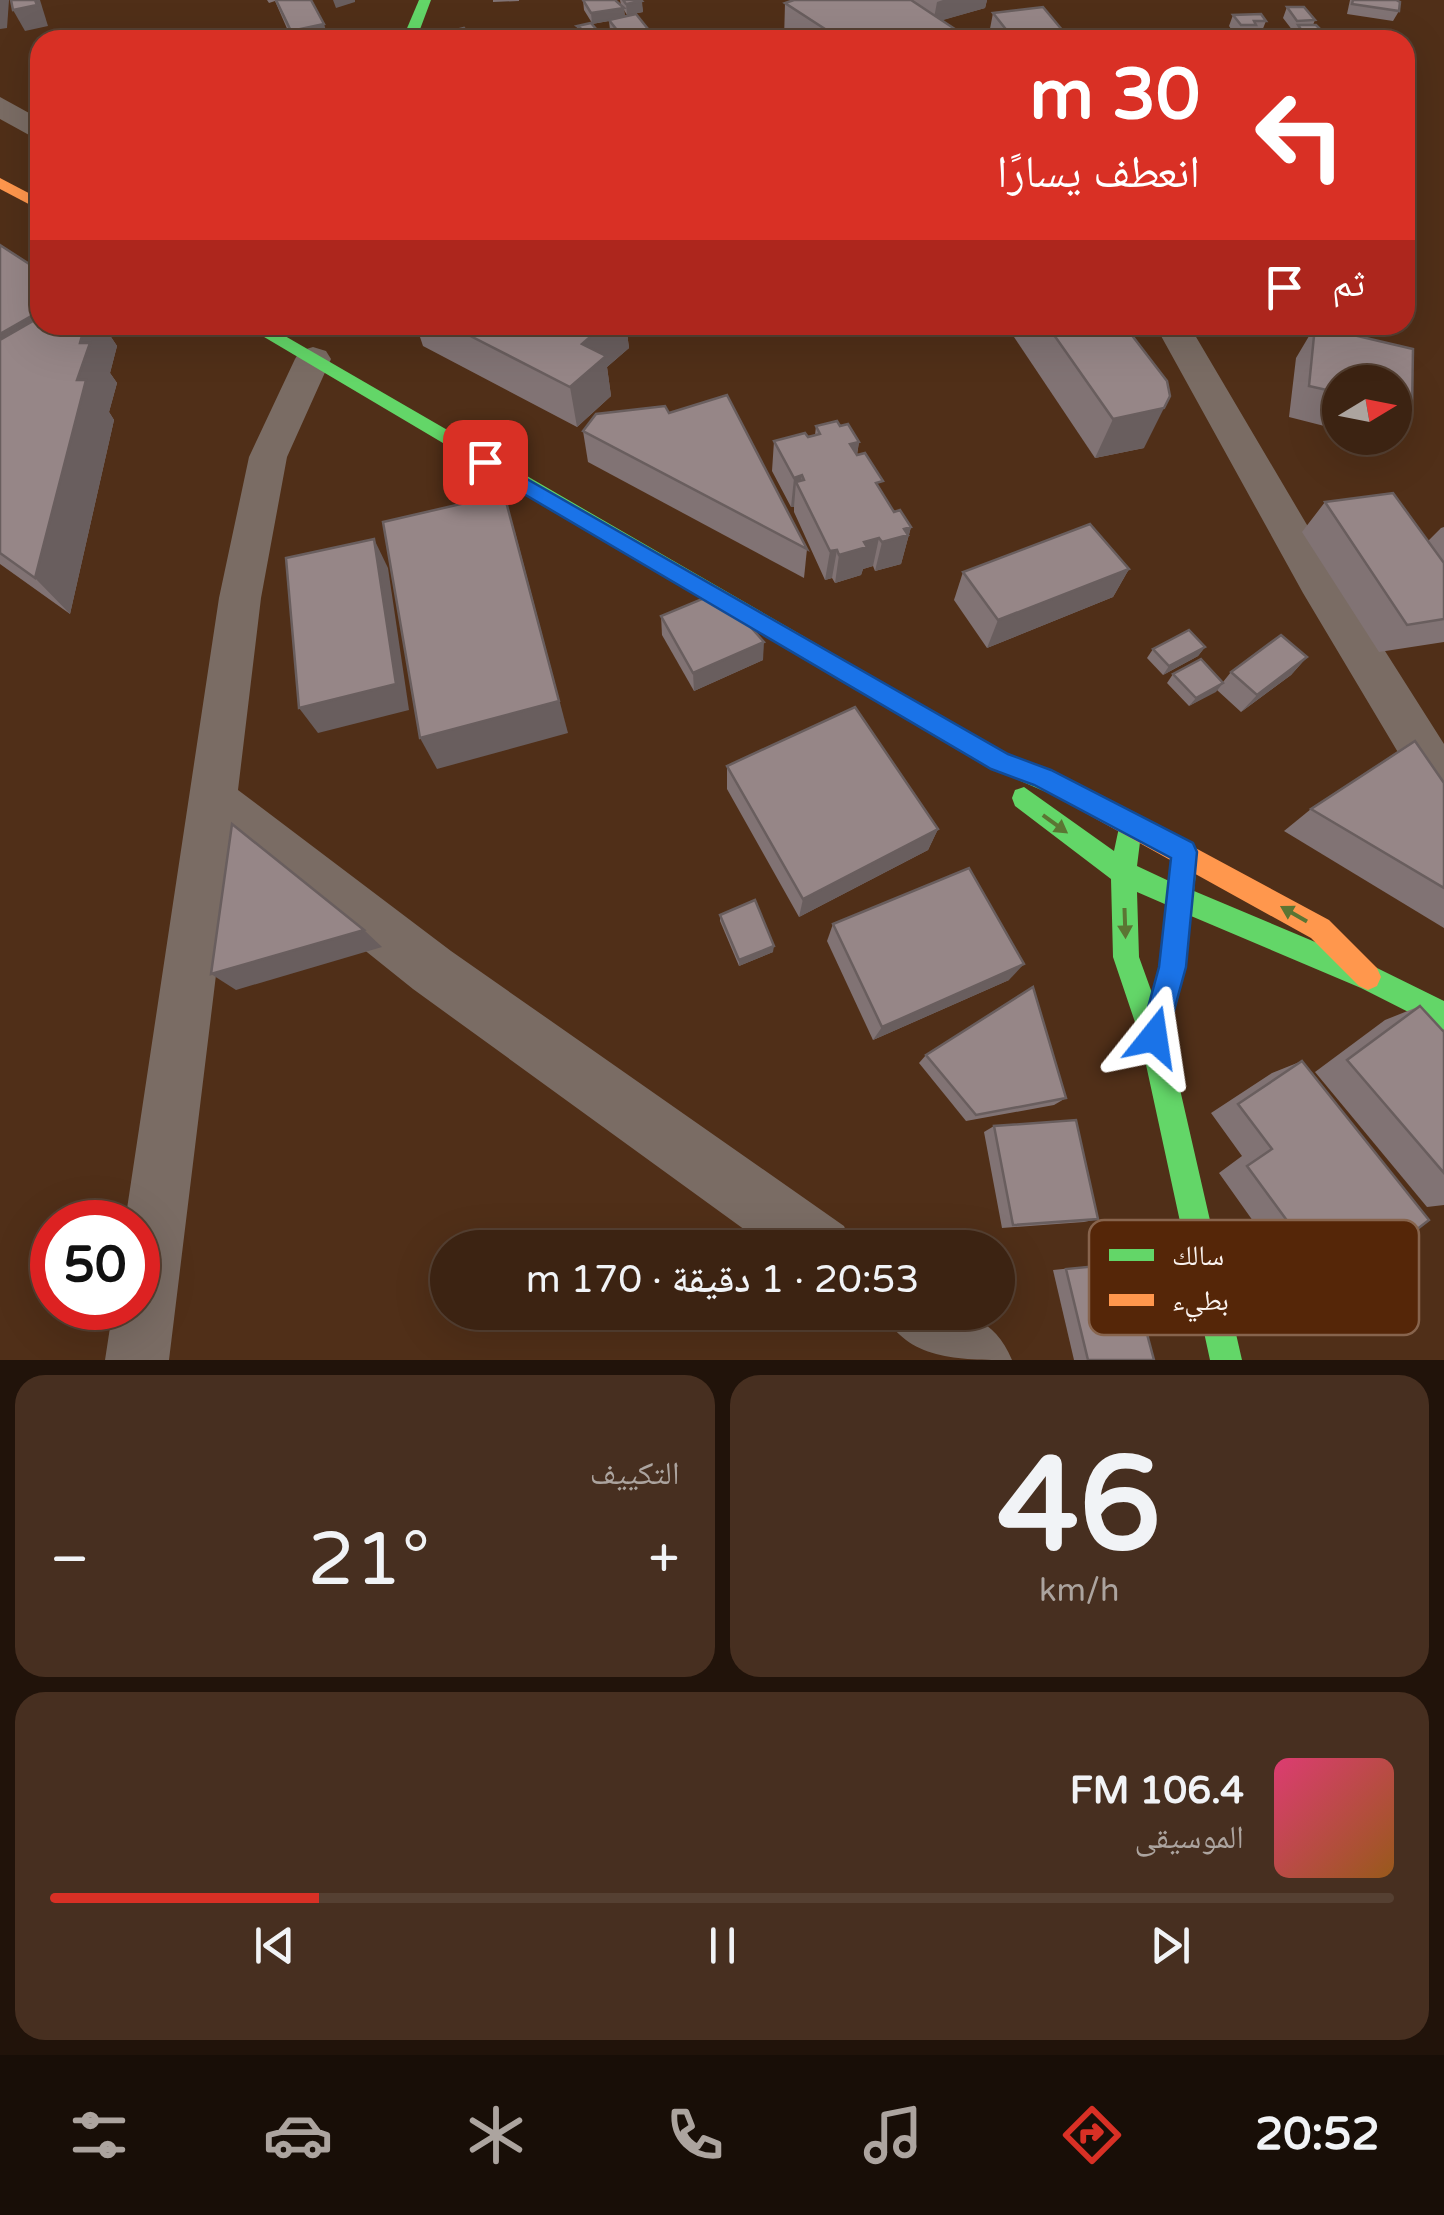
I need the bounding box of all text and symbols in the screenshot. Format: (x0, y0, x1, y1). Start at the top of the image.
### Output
text: 30 m (1030, 54, 1200, 138)
icon: left (1235, 70, 1365, 200)
text: انعطف يسارًا (997, 146, 1200, 200)
icon: arrive (1257, 260, 1312, 315)
text: ثم (1332, 261, 1365, 307)
north arrow (1322, 365, 1412, 455)
map controls (1322, 365, 1412, 455)
pin (443, 420, 528, 505)
icon: arrive (458, 435, 513, 490)
one-way arrow (1042, 813, 1068, 833)
one-way arrow (1280, 906, 1308, 924)
one-way arrow (1118, 907, 1134, 939)
position arrow (1102, 985, 1206, 1089)
speed limit sign: 50 (30, 1200, 160, 1330)
legend (1089, 1220, 1419, 1335)
text: سالك (1172, 1239, 1224, 1273)
text: 20:53 · 1 دقيقة · 170 m (526, 1257, 919, 1303)
text: بطيء (1172, 1284, 1229, 1323)
text: 46 (998, 1429, 1161, 1585)
text: التكييف (590, 1455, 680, 1493)
text: 21° (308, 1515, 430, 1605)
text: − (50, 1527, 89, 1593)
text: + (649, 1527, 680, 1593)
text: km/h (1039, 1572, 1120, 1610)
text: 106.4 FM (1070, 1768, 1244, 1814)
text: الموسيقى (1134, 1819, 1244, 1857)
icon: previous (247, 1918, 302, 1973)
icon: pause (695, 1918, 750, 1973)
icon: next (1143, 1918, 1198, 1973)
icon: filters (64, 2100, 134, 2170)
icon: car (263, 2100, 333, 2170)
icon: climate (461, 2100, 531, 2170)
icon: phone (660, 2100, 730, 2170)
icon: music (858, 2100, 928, 2170)
icon: directions (1057, 2100, 1127, 2170)
text: 20:52 (1255, 2108, 1380, 2162)

